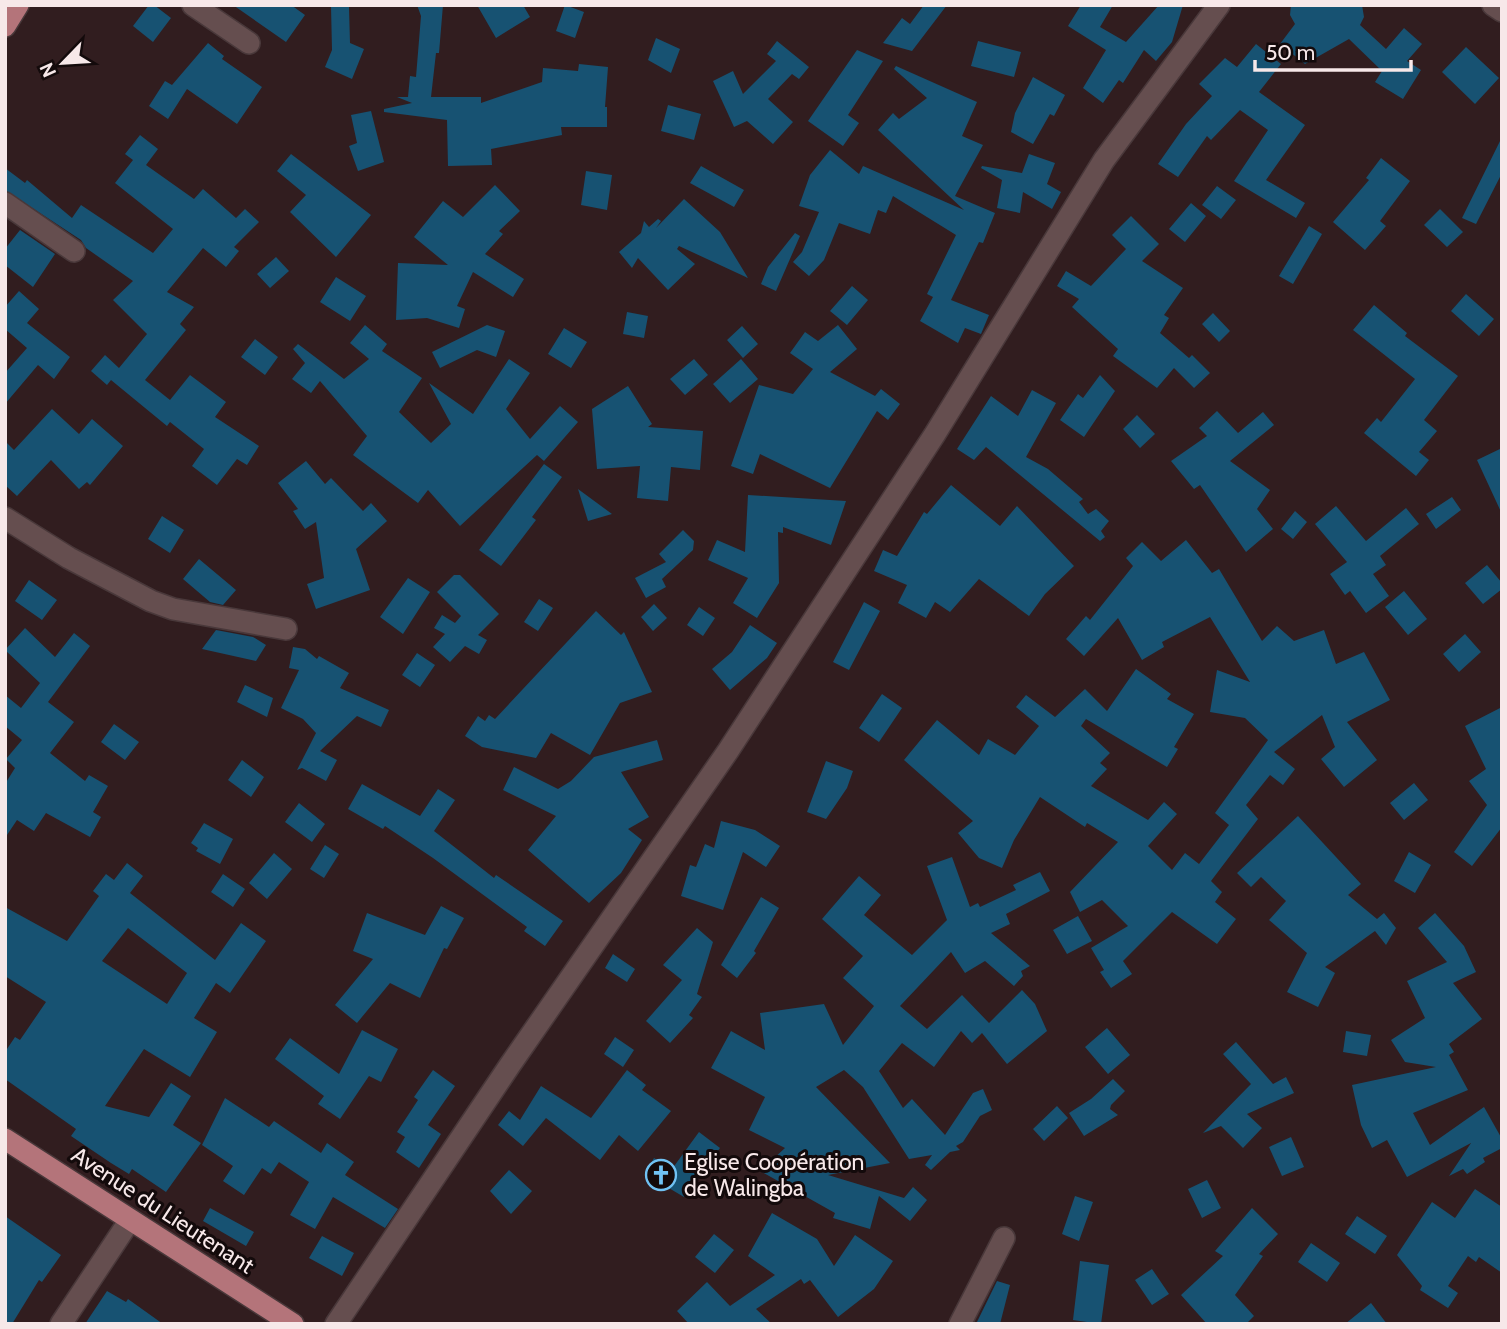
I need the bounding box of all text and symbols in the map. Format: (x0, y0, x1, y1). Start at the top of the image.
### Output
north arrow (28, 28, 98, 98)
scale bar (1255, 28, 1411, 72)
text: 50 m (1266, 40, 1315, 65)
text: N (35, 59, 61, 81)
street label: Avenue du Lieutenant (66, 1141, 260, 1280)
place label: Eglise Coopération de Walingba (684, 1148, 864, 1202)
church icon: Eglise Coopération de Walingba (644, 1158, 678, 1192)

